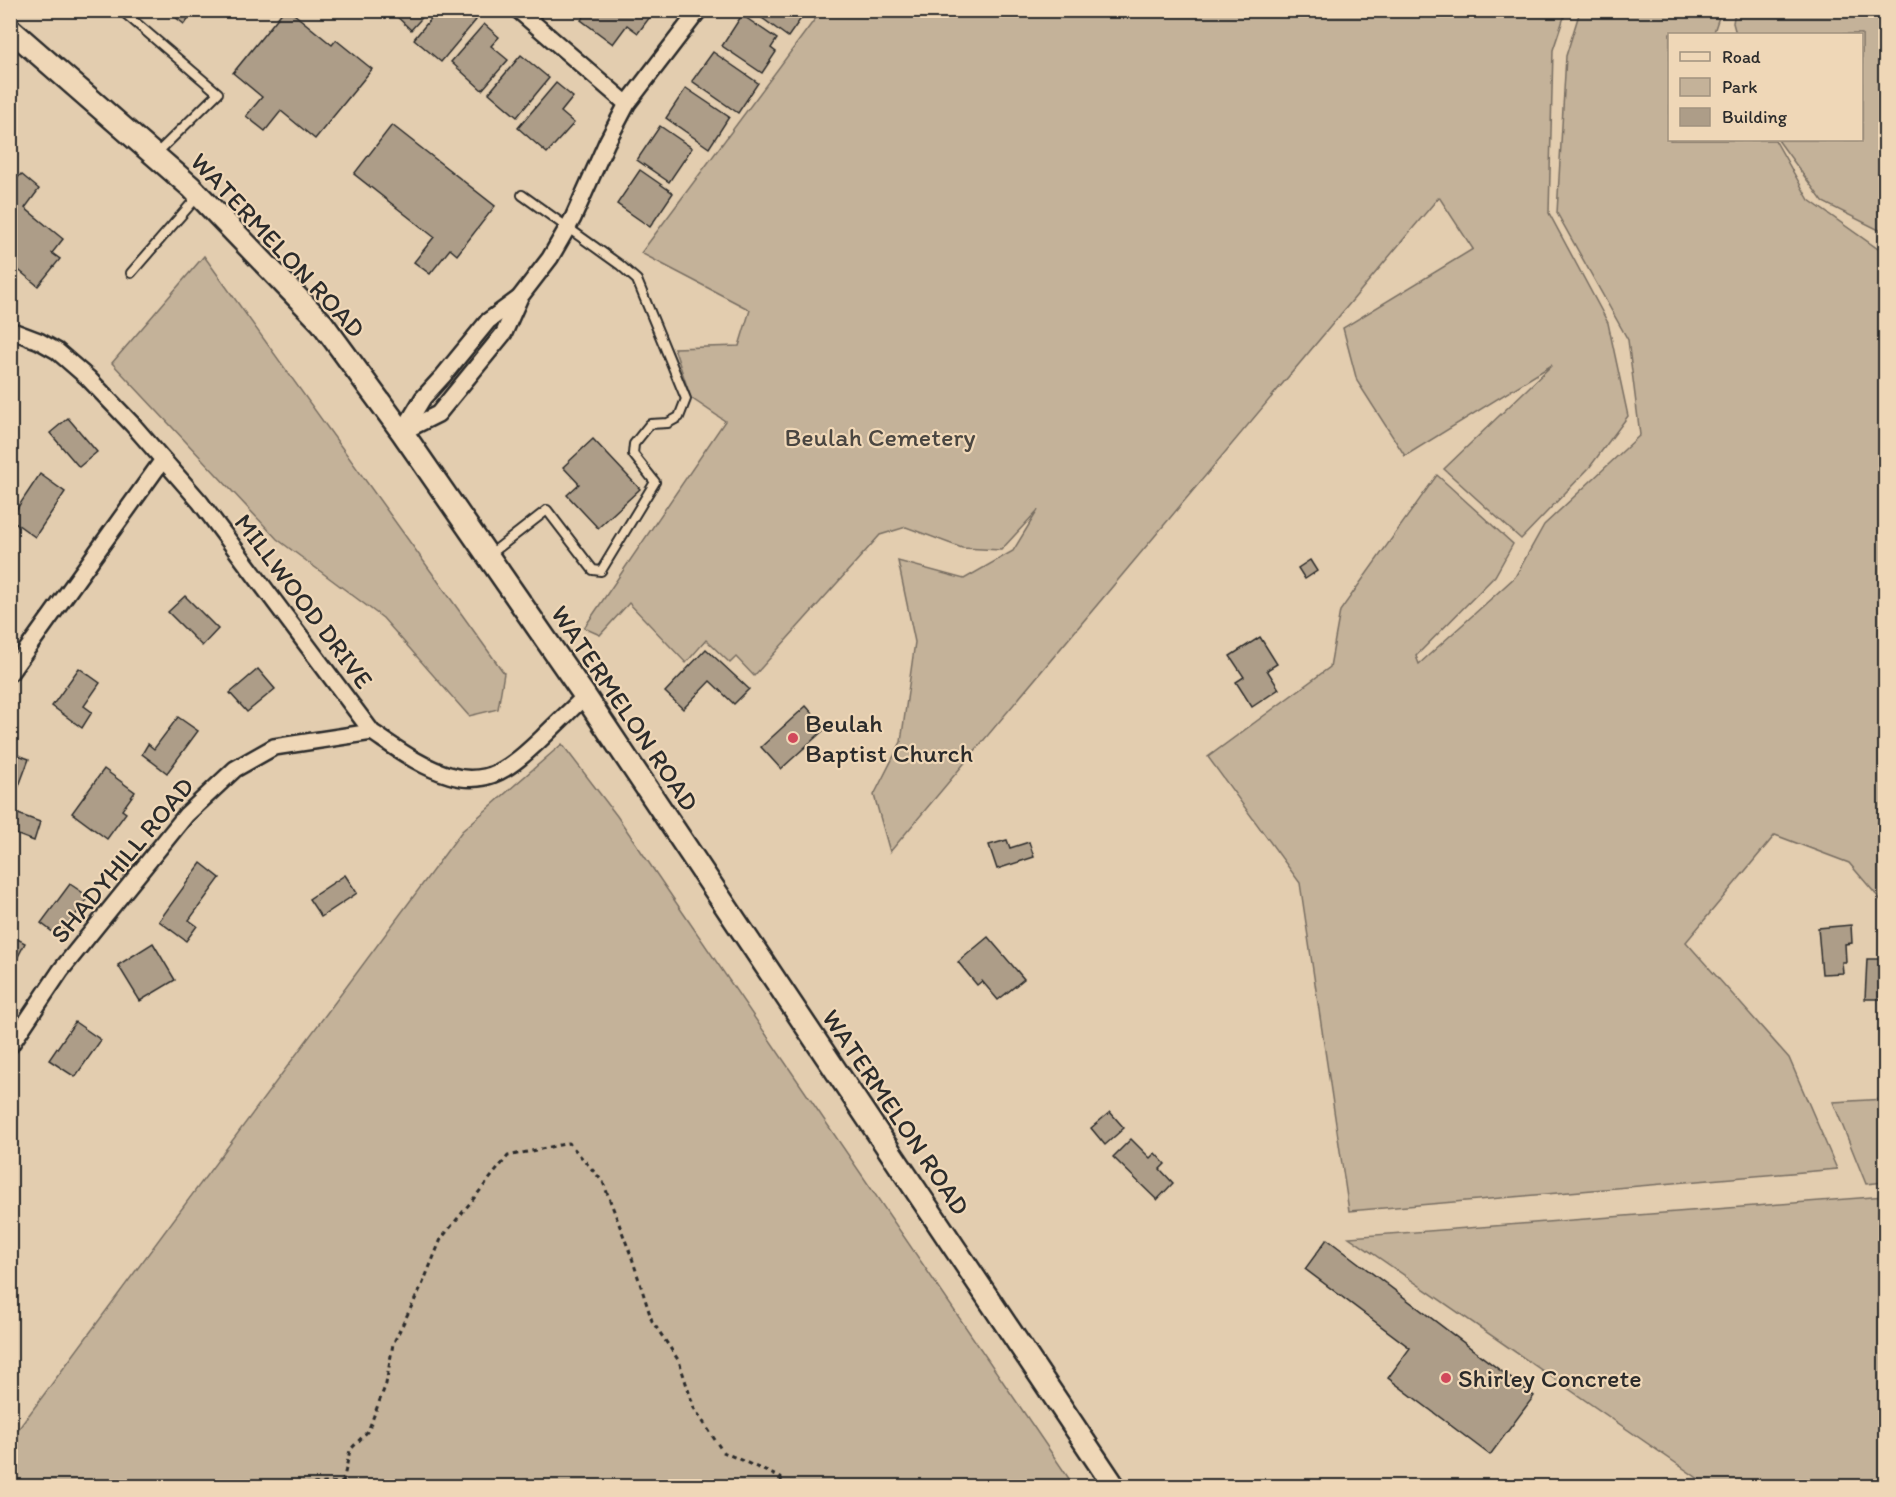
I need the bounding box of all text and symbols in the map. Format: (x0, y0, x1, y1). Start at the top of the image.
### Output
legend (1668, 33, 1863, 141)
text: Road (1722, 46, 1761, 68)
text: Park (1722, 76, 1757, 98)
text: Building (1722, 106, 1788, 128)
street label: WATERMELON ROAD (184, 146, 372, 344)
park label: Beulah Cemetery (784, 421, 976, 453)
street label: MILLWOOD DRIVE (228, 507, 380, 695)
street label: WATERMELON ROAD (544, 599, 706, 817)
place label: Beulah Baptist Church (805, 707, 973, 769)
marker: Beulah Baptist Church (786, 731, 800, 745)
street label: SHADYHILL ROAD (43, 771, 201, 949)
street label: WATERMELON ROAD (815, 1003, 977, 1221)
place label: Shirley Concrete (1458, 1362, 1642, 1394)
marker: Shirley Concrete (1439, 1371, 1453, 1385)

